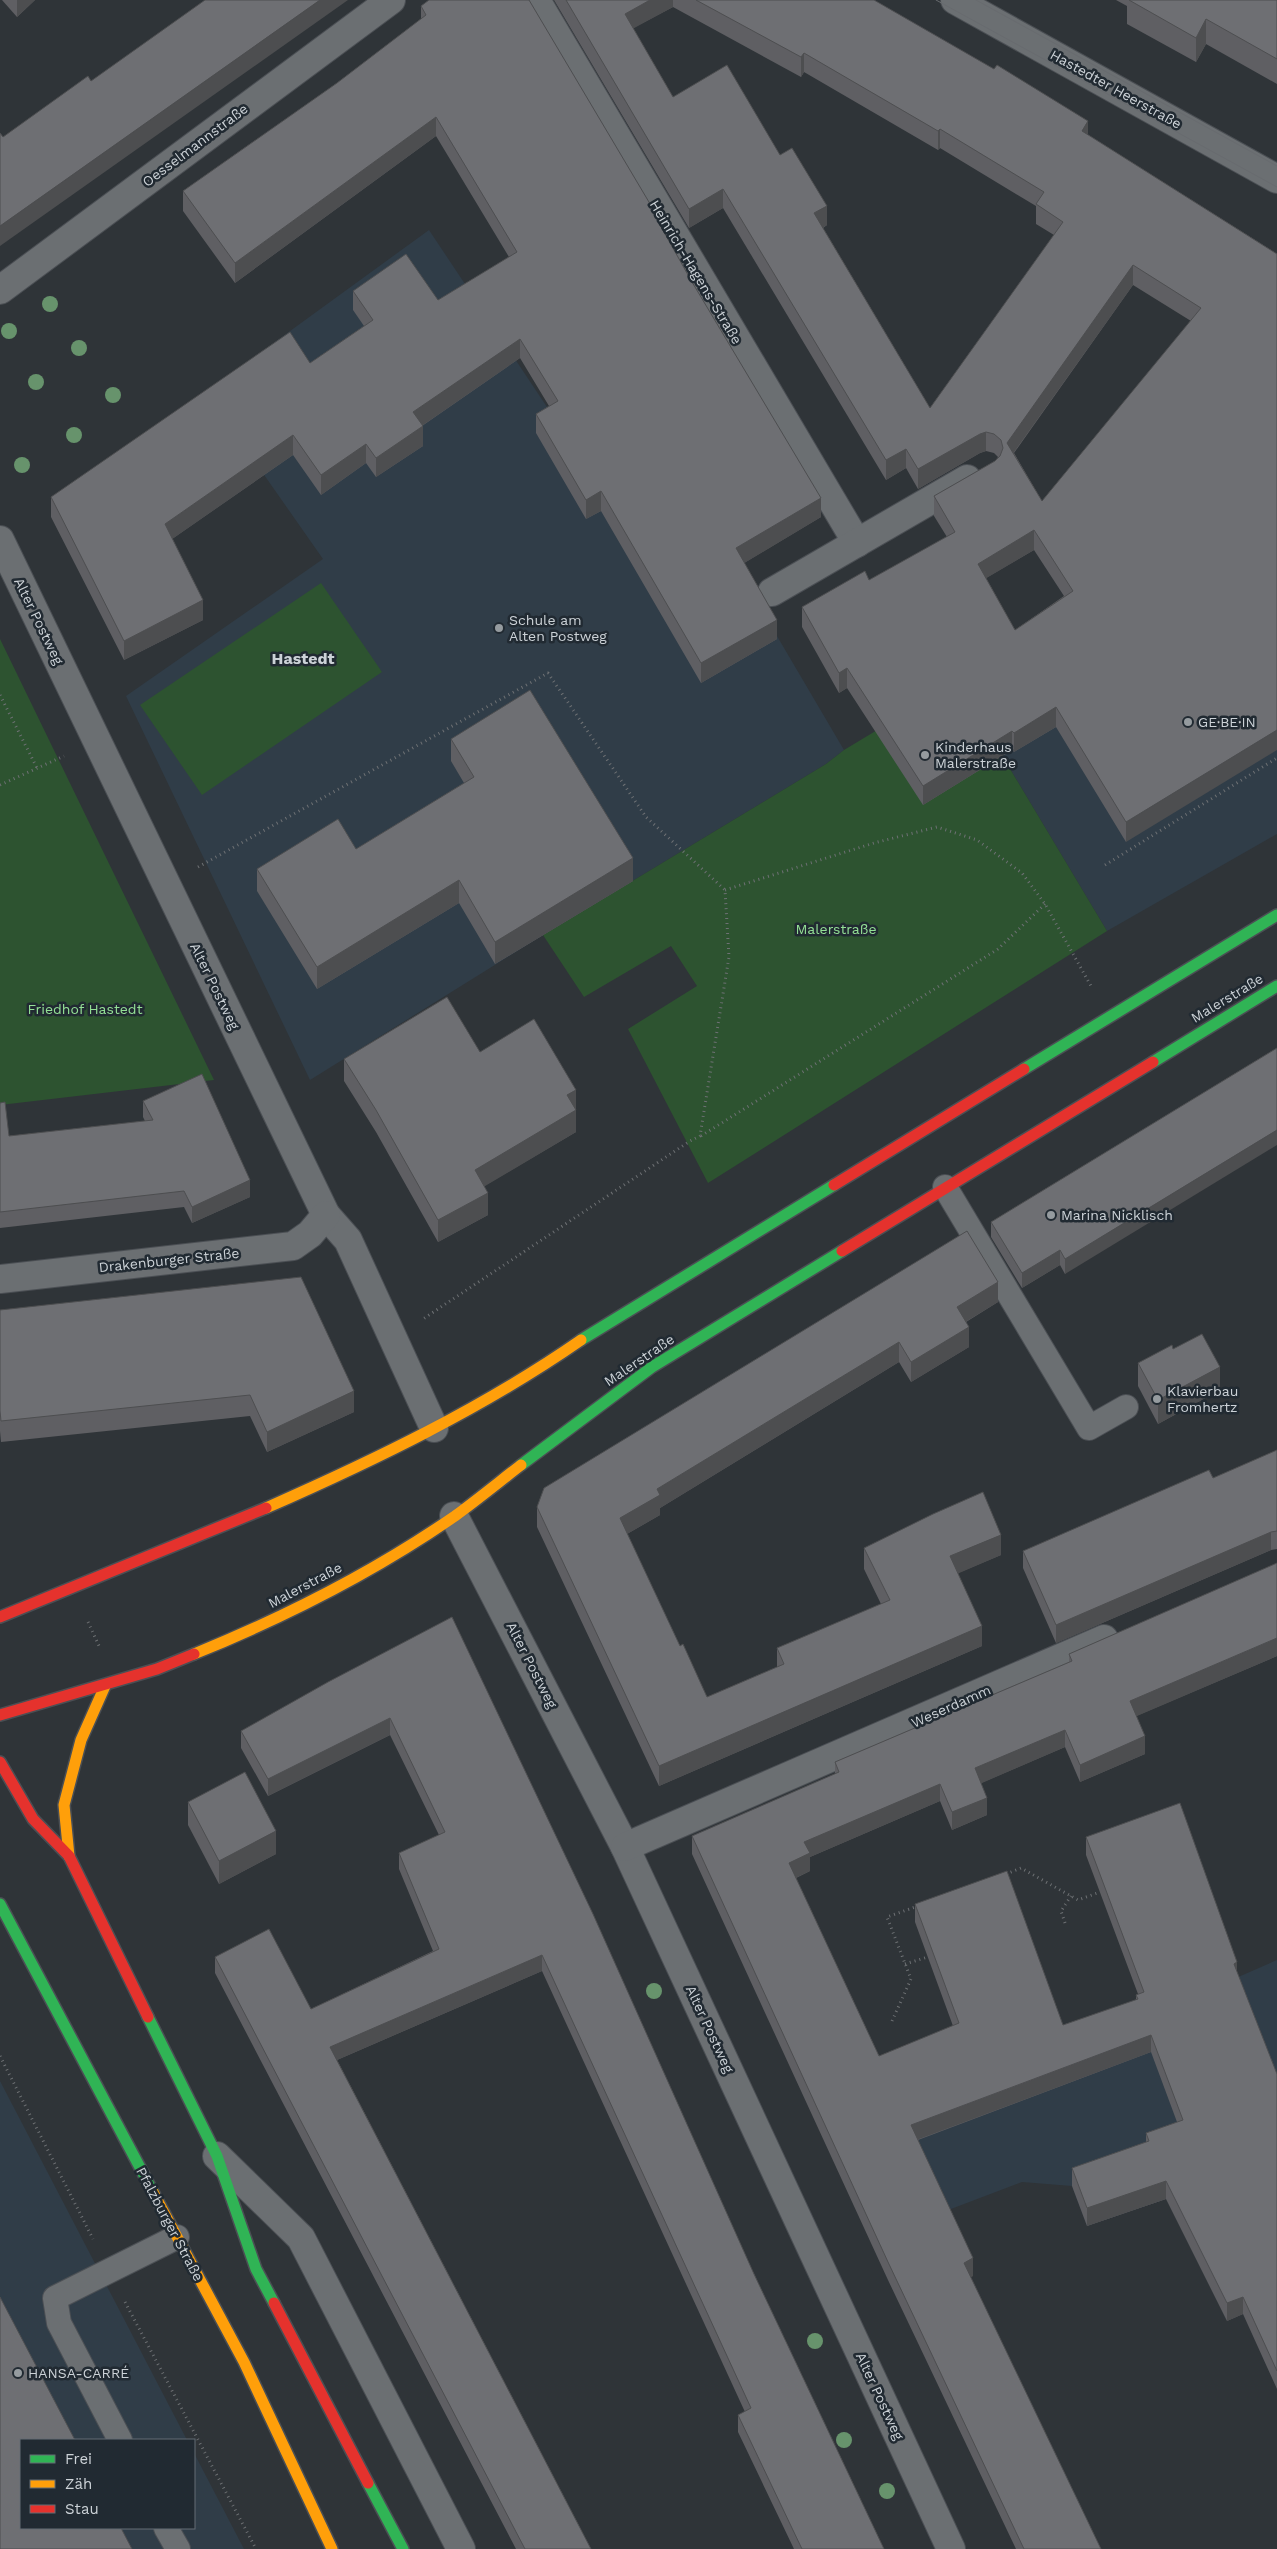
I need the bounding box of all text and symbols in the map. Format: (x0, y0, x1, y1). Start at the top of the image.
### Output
street label: Hastedter Heerstraße (1048, 46, 1184, 132)
street label: Oesselmannstraße (139, 100, 251, 190)
street label: Heinrich-Hagens-Straße (647, 197, 745, 347)
street label: Alter Postweg (11, 575, 67, 667)
place label: Schule am Alten Postweg (509, 612, 607, 644)
marker: Schule am Alten Postweg (493, 622, 505, 634)
district label: Hastedt (272, 649, 334, 668)
place label: GE·BE·IN (1198, 714, 1256, 730)
marker: GE·BE·IN (1182, 716, 1194, 728)
place label: Kinderhaus Malerstraße (935, 739, 1016, 771)
marker: Kinderhaus Malerstraße (919, 749, 931, 761)
park label: Malerstraße (796, 921, 876, 937)
street label: Alter Postweg (187, 940, 243, 1032)
street label: Malerstraße (1188, 970, 1266, 1026)
park label: Friedhof Hastedt (28, 1001, 143, 1017)
place label: Marina Nicklisch (1061, 1207, 1173, 1223)
marker: Marina Nicklisch (1045, 1209, 1057, 1221)
street label: Drakenburger Straße (98, 1245, 240, 1275)
street label: Malerstraße (601, 1331, 677, 1389)
place label: Klavierbau Fromhertz (1167, 1383, 1238, 1415)
marker: Klavierbau Fromhertz (1151, 1393, 1163, 1405)
street label: Malerstraße (265, 1559, 345, 1611)
street label: Alter Postweg (503, 1619, 561, 1711)
street label: Weserdamm (909, 1681, 993, 1731)
street label: Alter Postweg (683, 1983, 737, 2076)
street label: Pfalzburger Straße (133, 2164, 207, 2284)
street label: Alter Postweg (853, 2350, 907, 2443)
place label: HANSA-CARRÉ (28, 2365, 129, 2381)
marker: HANSA-CARRÉ (12, 2367, 24, 2379)
legend (20, 2439, 195, 2529)
text: Frei (65, 2450, 92, 2468)
text: Zäh (65, 2475, 92, 2493)
text: Stau (65, 2500, 99, 2518)

